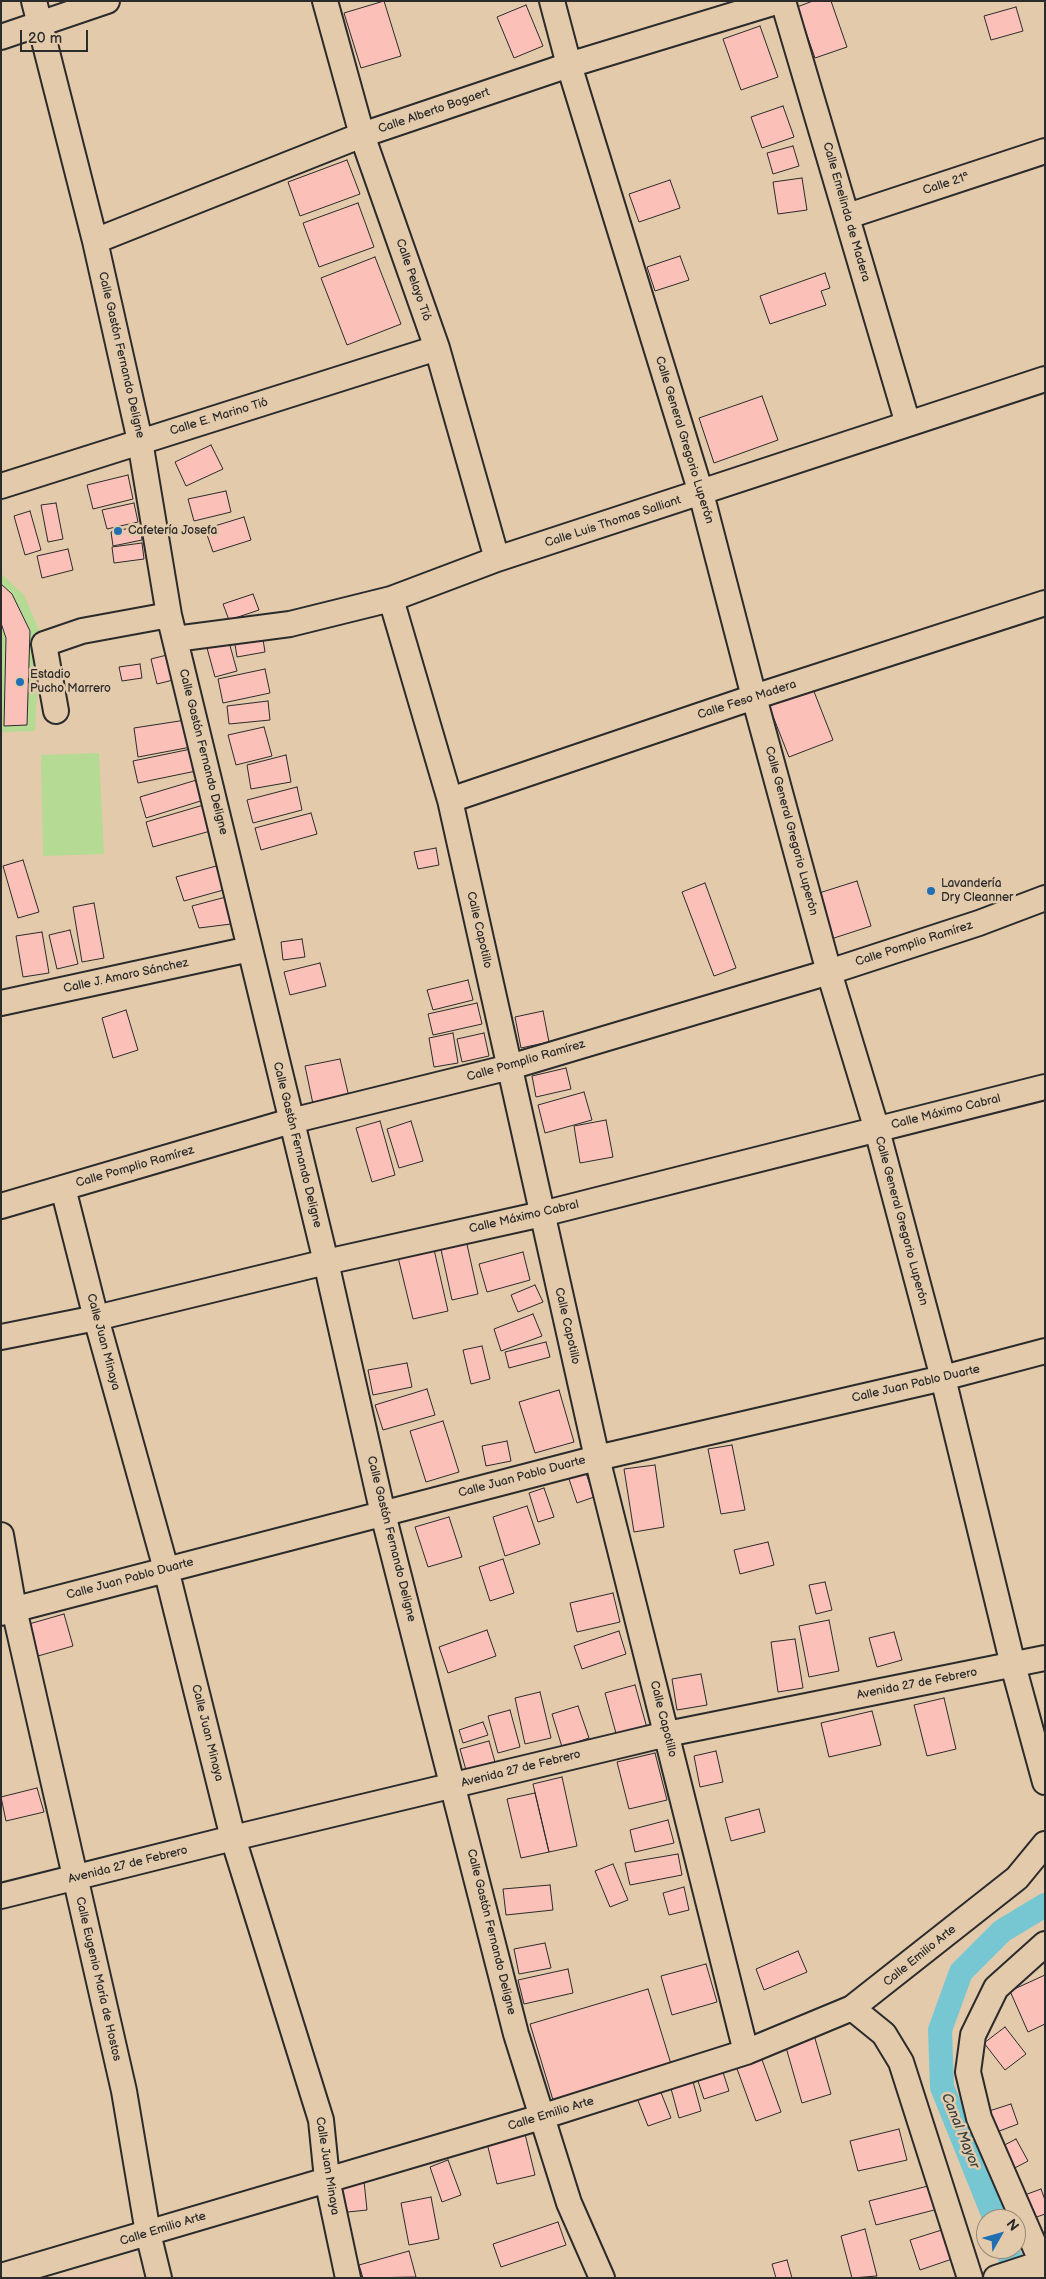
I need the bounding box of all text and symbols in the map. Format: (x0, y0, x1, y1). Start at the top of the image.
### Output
scale bar (22, 20, 90, 52)
text: 20 m (28, 29, 62, 48)
street label: Calle Alberto Bogaert (376, 85, 492, 137)
street label: Calle Emelinda de Madera (819, 141, 873, 283)
street label: Calle 21ª (921, 170, 971, 198)
street label: Calle Pelayo Tió (392, 237, 434, 323)
street label: Calle Gastón Fernando Deligne (95, 270, 147, 440)
street label: Calle General Gregorio Luperón (652, 355, 716, 525)
street label: Calle E. Marino Tió (168, 395, 270, 439)
street label: Calle Luis Thomas Salliant (543, 493, 683, 551)
place label: Cafetería Josefa (128, 524, 217, 538)
marker: Cafetería Josefa (112, 525, 124, 537)
place label: Estadio Pucho Marrero (30, 668, 111, 696)
street label: Calle Gastón Fernando Deligne (175, 668, 231, 836)
marker: Estadio Pucho Marrero (14, 676, 26, 688)
street label: Calle Feso Madera (696, 677, 798, 723)
street label: Calle General Gregorio Luperón (761, 745, 821, 917)
place label: Lavandería Dry Cleanner (941, 877, 1013, 905)
marker: Lavandería Dry Cleanner (925, 885, 937, 897)
street label: Calle Capotillo (463, 890, 495, 970)
street label: Calle Pomplio Ramírez (854, 918, 974, 970)
street label: Calle J. Amaro Sánchez (62, 956, 190, 996)
street label: Calle Pomplio Ramírez (465, 1037, 587, 1085)
street label: Calle Gastón Fernando Deligne (269, 1061, 325, 1229)
street label: Calle Máximo Cabral (890, 1091, 1002, 1133)
street label: Calle General Gregorio Luperón (871, 1135, 931, 1307)
street label: Calle Pomplio Ramírez (74, 1143, 196, 1191)
street label: Calle Máximo Cabral (468, 1197, 580, 1237)
street label: Calle Capotillo (551, 1286, 583, 1366)
street label: Calle Juan Minaya (83, 1292, 123, 1392)
street label: Calle Juan Pablo Duarte (851, 1362, 981, 1406)
street label: Calle Juan Pablo Duarte (457, 1453, 587, 1501)
street label: Calle Gastón Fernando Deligne (363, 1455, 419, 1623)
street label: Calle Juan Pablo Duarte (65, 1555, 195, 1603)
street label: Avenida 27 de Febrero (856, 1665, 978, 1703)
street label: Calle Capotillo (647, 1679, 679, 1759)
street label: Calle Juan Minaya (188, 1683, 226, 1783)
street label: Avenida 27 de Febrero (460, 1747, 582, 1791)
street label: Avenida 27 de Febrero (67, 1843, 189, 1887)
street label: Calle Gastón Fernando Deligne (463, 1848, 519, 2016)
street label: Calle Eugenio María de Hostos (72, 1895, 124, 2063)
street label: Calle Emilio Arte (881, 1922, 959, 1990)
water label: Canal Mayor (937, 2091, 983, 2171)
street label: Calle Emilio Arte (506, 2094, 596, 2134)
street label: Calle Juan Minaya (312, 2116, 342, 2216)
street label: Calle Emilio Arte (118, 2209, 208, 2249)
north arrow (976, 2209, 1026, 2259)
text: N (1002, 2216, 1022, 2234)

